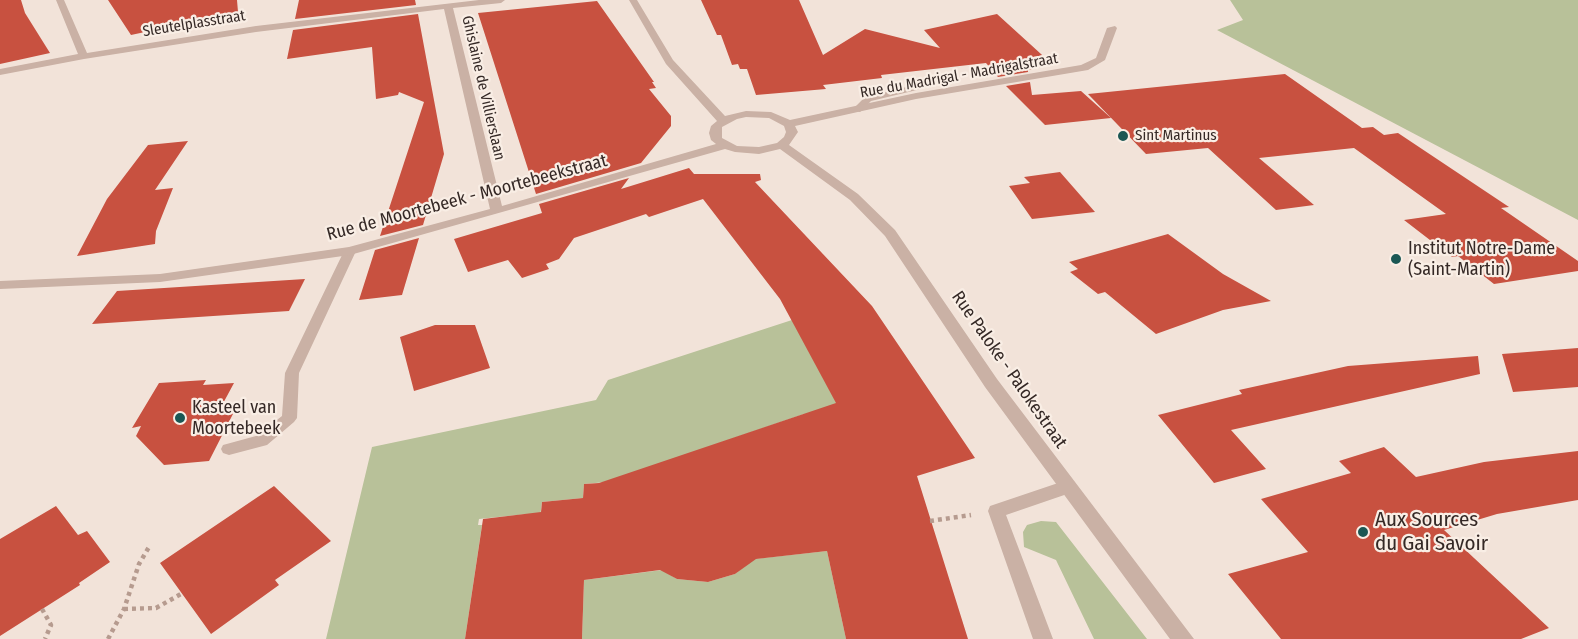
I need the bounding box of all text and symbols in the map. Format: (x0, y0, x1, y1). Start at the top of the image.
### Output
street label: Sleutelplasstraat (141, 7, 247, 41)
street label: Ghislaine de Villierslaan (458, 14, 508, 162)
street label: Rue du Madrigal - Madrigalstraat (859, 50, 1059, 102)
place label: Sint Martinus (1135, 127, 1217, 145)
marker: Sint Martinus (1116, 129, 1130, 143)
street label: Rue de Moortebeek - Moortebeekstraat (324, 150, 610, 246)
place label: Institut Notre-Dame (Saint-Martin) (1408, 238, 1555, 280)
marker: Institut Notre-Dame (Saint-Martin) (1389, 252, 1403, 266)
street label: Rue Paloke - Palokestraat (947, 287, 1071, 453)
place label: Kasteel van Moortebeek (192, 397, 280, 440)
marker: Kasteel van Moortebeek (173, 411, 187, 425)
place label: Aux Sources du Gai Savoir (1375, 507, 1488, 557)
marker: Aux Sources du Gai Savoir (1356, 525, 1370, 539)

